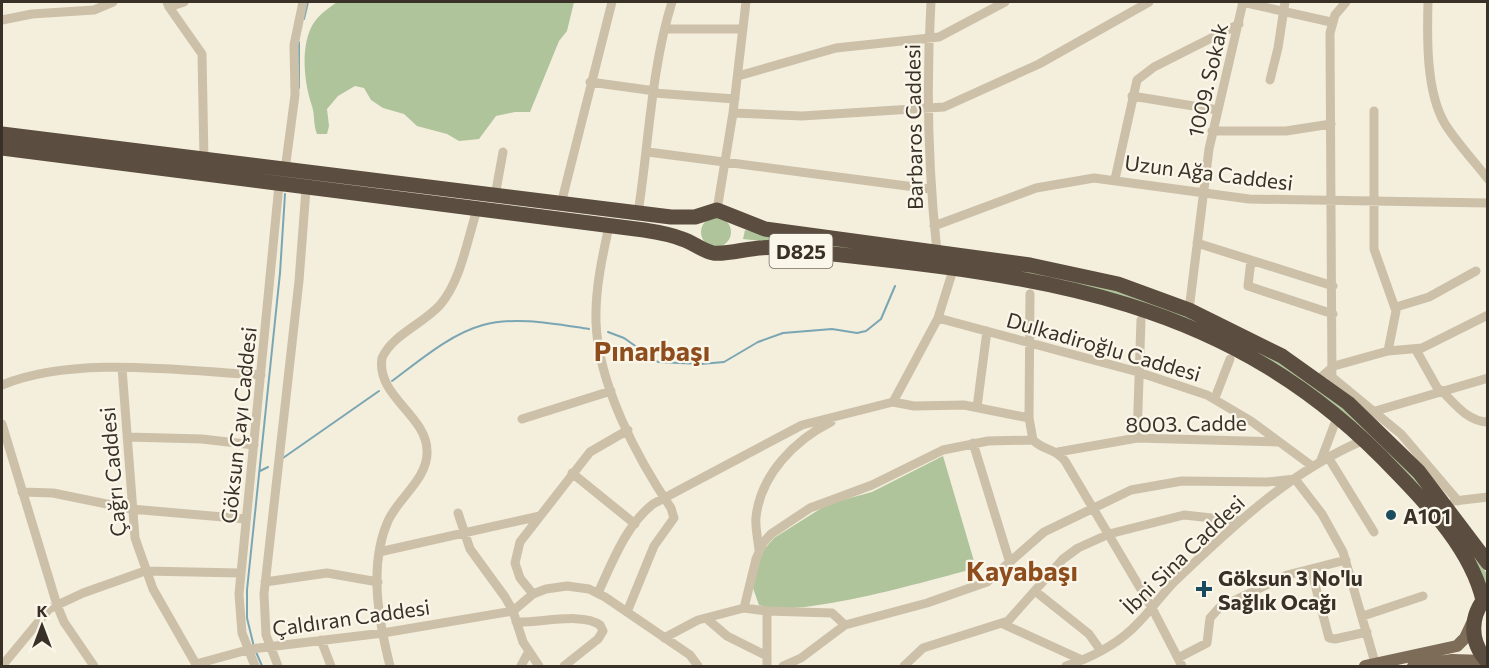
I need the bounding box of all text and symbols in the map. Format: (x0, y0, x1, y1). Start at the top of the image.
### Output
street label: 1009. Sokak (1182, 20, 1232, 140)
street label: Barbaros Caddesi (899, 44, 927, 210)
street label: Uzun Ağa Caddesi (1123, 149, 1295, 195)
road number: D825 (770, 234, 832, 268)
street label: Dulkadiroğlu Caddesi (1004, 306, 1204, 386)
street label: Göksun Çayı Caddesi (215, 325, 261, 525)
district label: Pınarbaşı (594, 334, 710, 367)
street label: Çağrı Caddesi (94, 406, 130, 538)
street label: 8003. Cadde (1125, 409, 1247, 437)
street label: İbni Sina Caddesi (1117, 489, 1249, 619)
place label: A101 (1403, 503, 1451, 528)
marker: A101 (1384, 508, 1398, 522)
district label: Kayabaşı (966, 554, 1078, 587)
place label: Göksun 3 No'lu Sağlık Ocağı (1218, 565, 1363, 614)
marker: Göksun 3 No'lu Sağlık Ocağı (1195, 580, 1213, 598)
street label: Çaldıran Caddesi (270, 594, 432, 640)
north arrow (12, 596, 72, 656)
text: K (36, 601, 48, 620)

